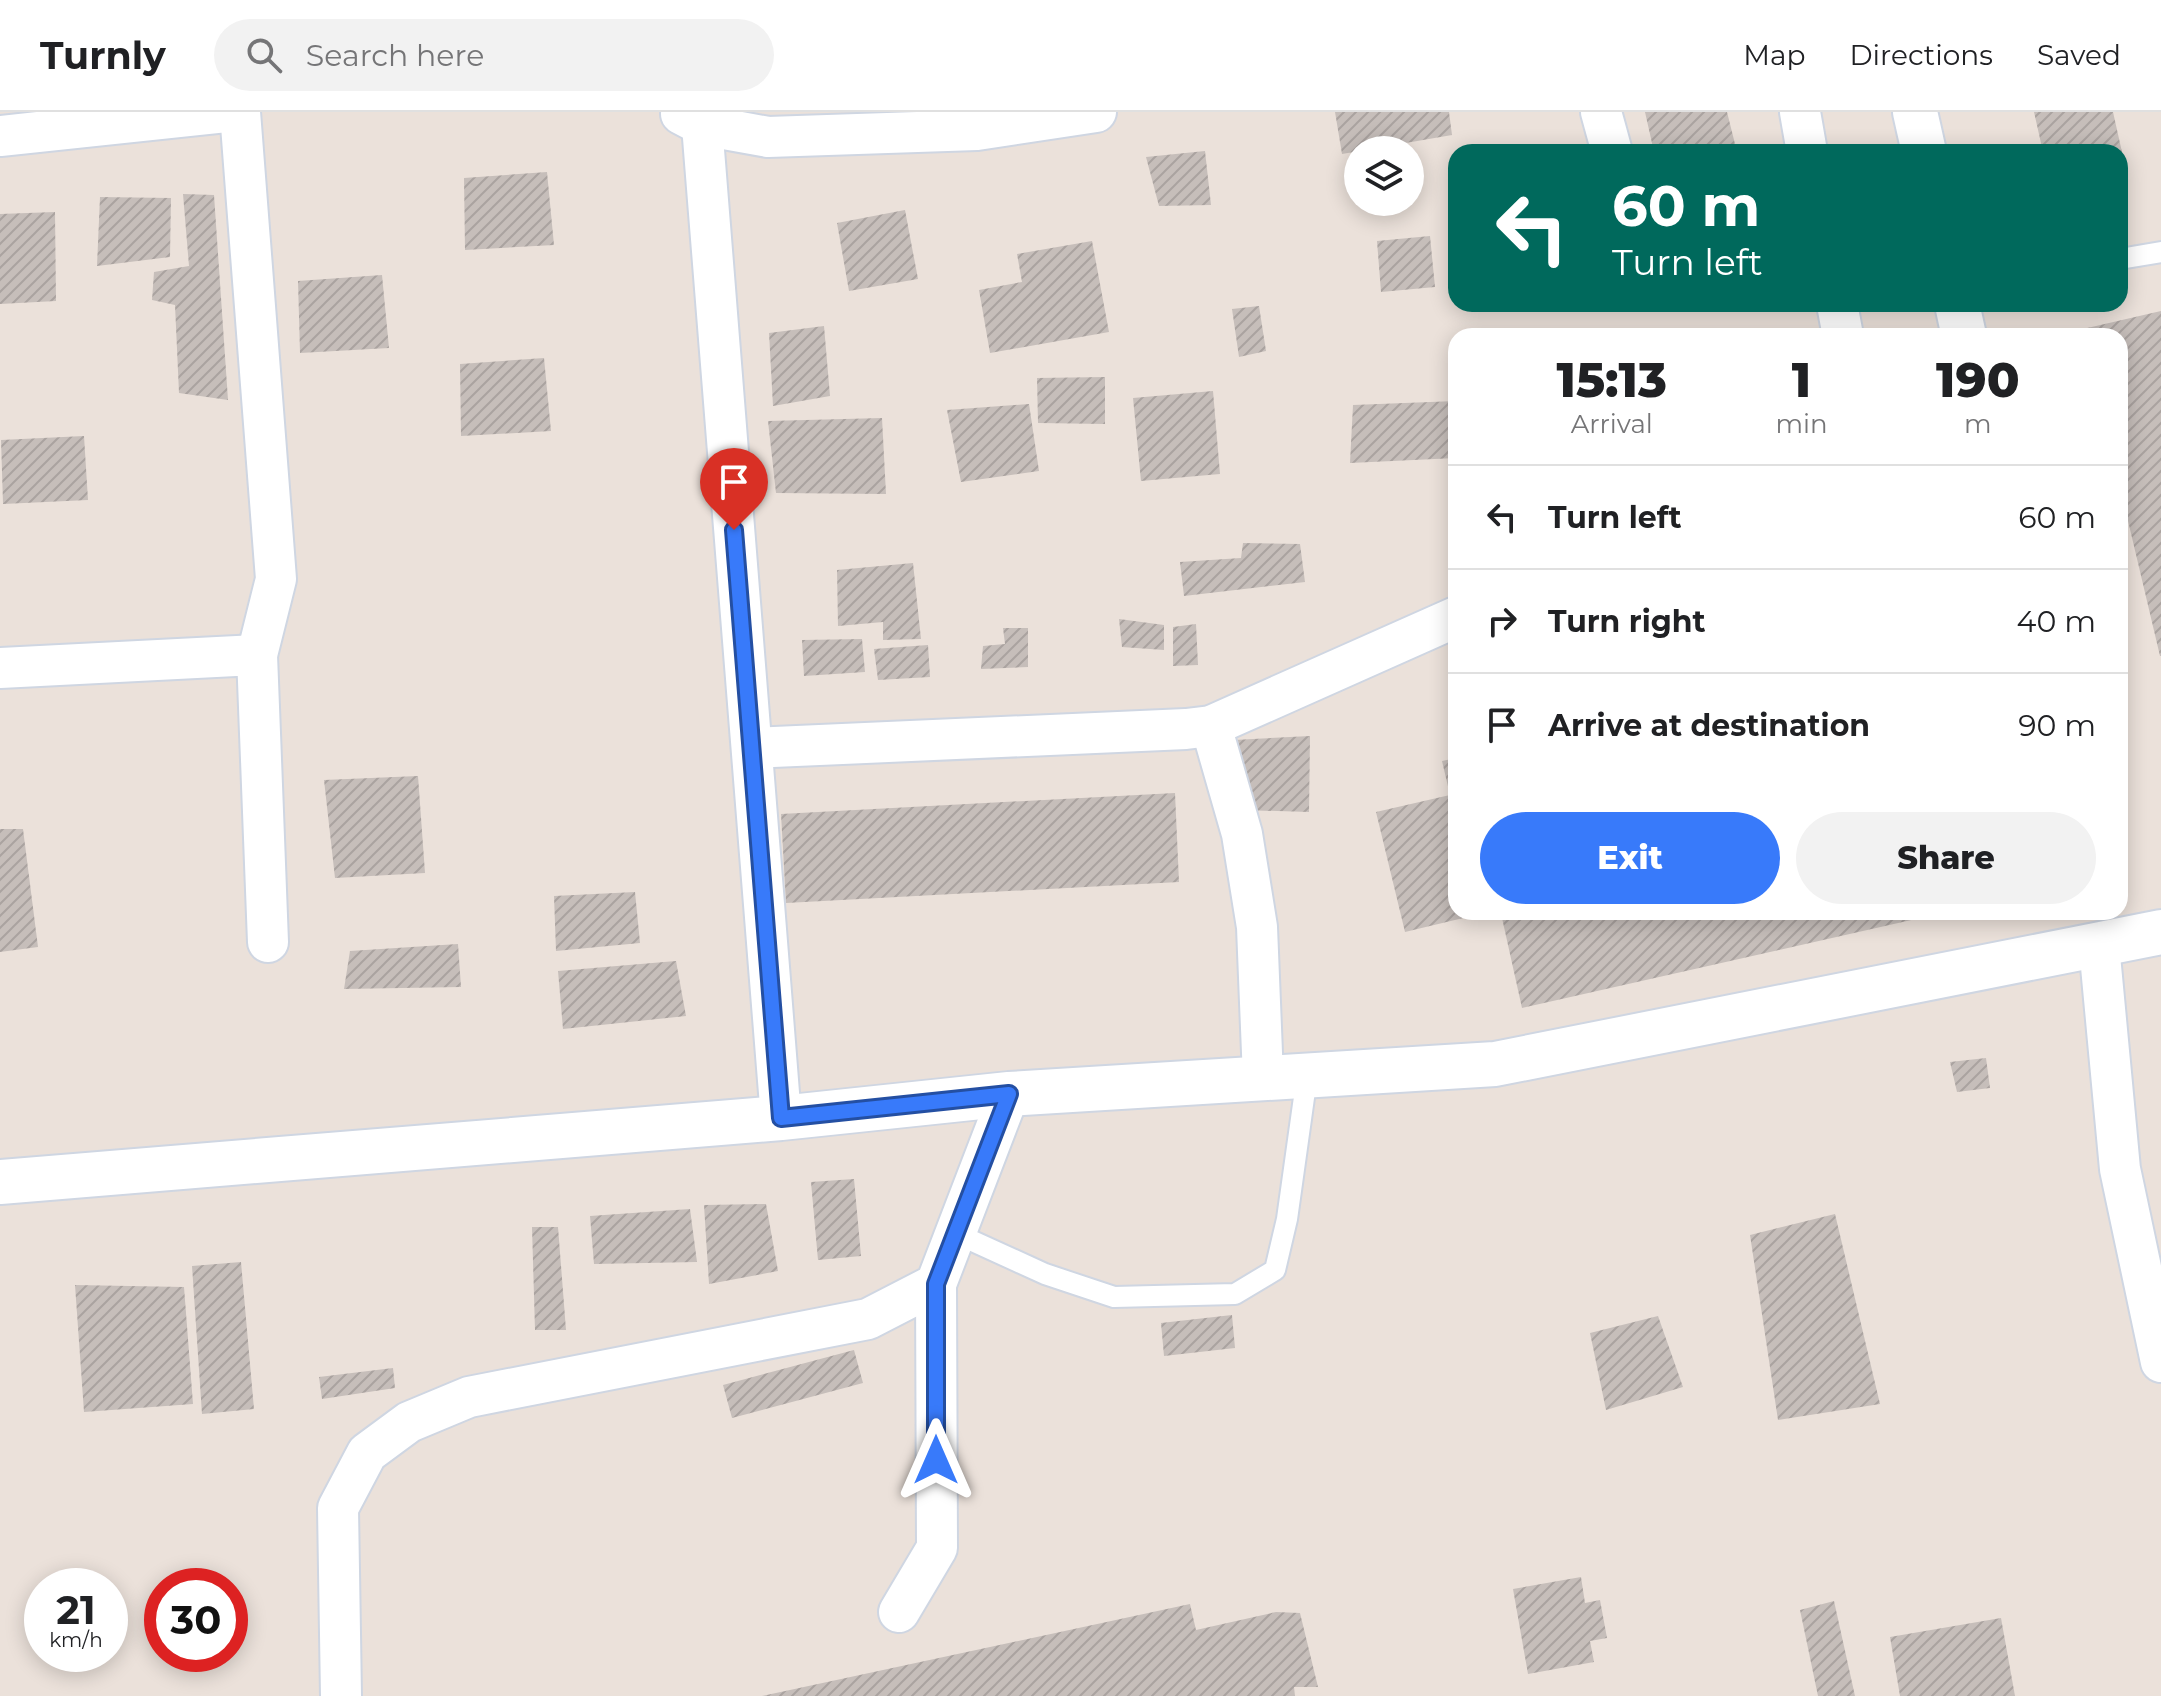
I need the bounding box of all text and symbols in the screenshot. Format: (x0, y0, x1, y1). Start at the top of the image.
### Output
search box (214, 19, 774, 91)
text: Turnly (40, 32, 166, 79)
icon: search (242, 33, 286, 77)
text: Search here (306, 37, 484, 74)
text: Map (1743, 38, 1805, 72)
text: Directions (1849, 38, 1993, 72)
text: Saved (2037, 38, 2121, 72)
map controls (1344, 136, 1424, 216)
button: layers (1344, 136, 1424, 216)
text: 60 m (1612, 172, 1760, 240)
icon: left (1480, 176, 1584, 280)
text: Turn left (1612, 240, 1763, 284)
text: 15:13 (1556, 351, 1667, 409)
text: 1 (1792, 351, 1811, 409)
text: 190 (1936, 351, 2020, 409)
text: Arrival (1571, 408, 1653, 440)
text: min (1775, 408, 1828, 440)
text: m (1964, 408, 1992, 440)
pin (700, 448, 768, 530)
icon: arrive (712, 460, 756, 504)
icon: left (1480, 495, 1524, 539)
text: Turn left (1548, 499, 1681, 536)
text: 60 m (2018, 499, 2096, 536)
icon: right (1480, 599, 1524, 643)
text: Turn right (1548, 603, 1705, 640)
text: 40 m (2017, 603, 2096, 640)
icon: arrive (1480, 703, 1524, 747)
text: Arrive at destination (1548, 707, 1870, 744)
text: 90 m (2018, 707, 2096, 744)
button: Exit (1480, 812, 1780, 904)
button: Share (1796, 812, 2096, 904)
position arrow (894, 1418, 978, 1502)
speed limit sign: 30 (144, 1568, 248, 1672)
text: 21 (56, 1585, 96, 1634)
text: km/h (49, 1628, 103, 1652)

